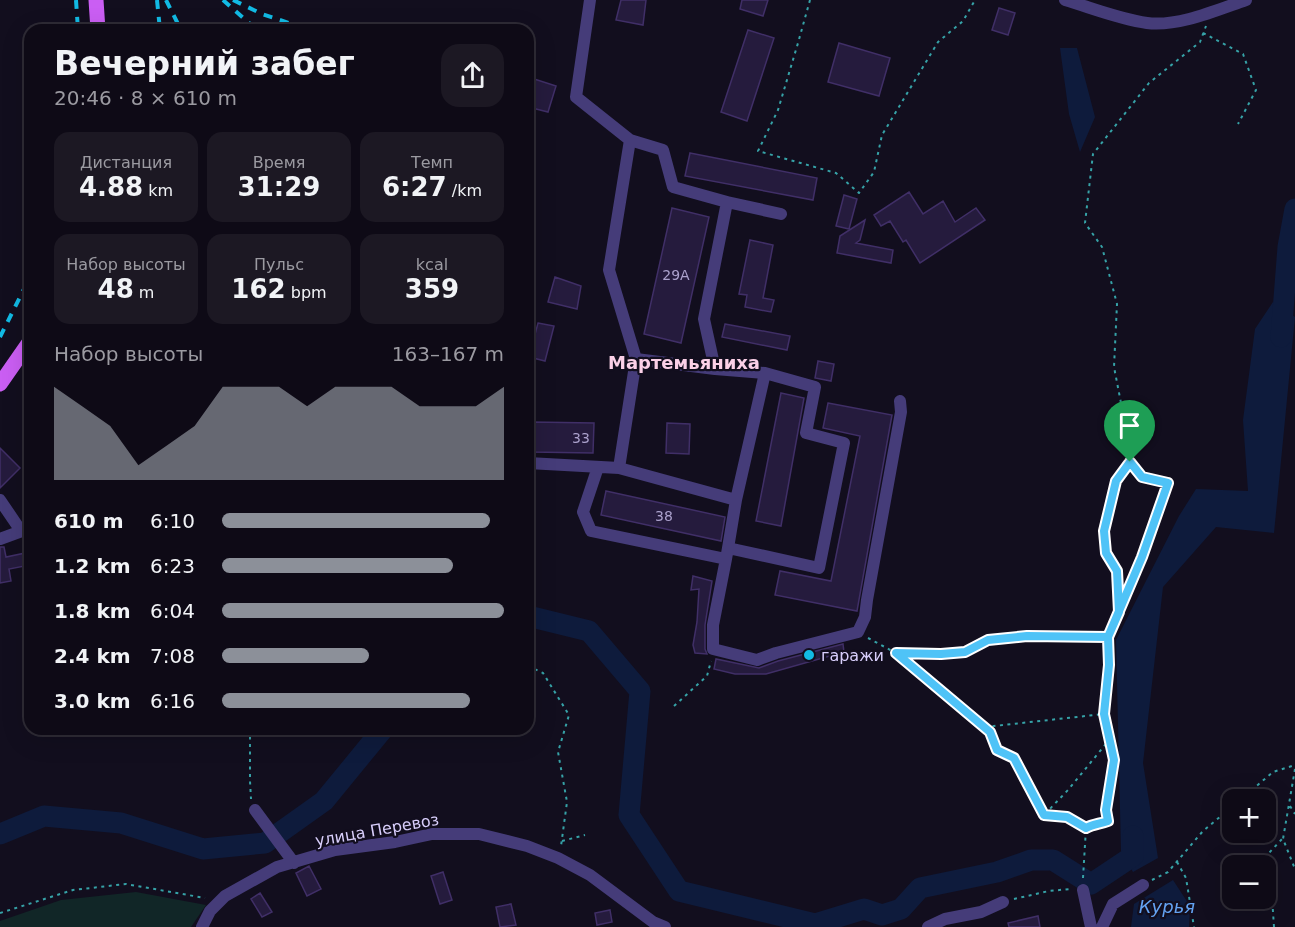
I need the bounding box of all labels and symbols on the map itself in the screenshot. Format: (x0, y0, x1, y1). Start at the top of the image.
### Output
house number: 29А (662, 267, 690, 283)
district label: Мартемьяниха (608, 352, 760, 373)
pin (1104, 400, 1155, 462)
house number: 33 (572, 430, 590, 446)
house number: 38 (655, 508, 673, 524)
place label: гаражи (821, 646, 884, 665)
marker: гаражи (802, 648, 816, 662)
street label: улица Перевоз (314, 810, 440, 850)
water label: Курья (1139, 896, 1195, 917)

